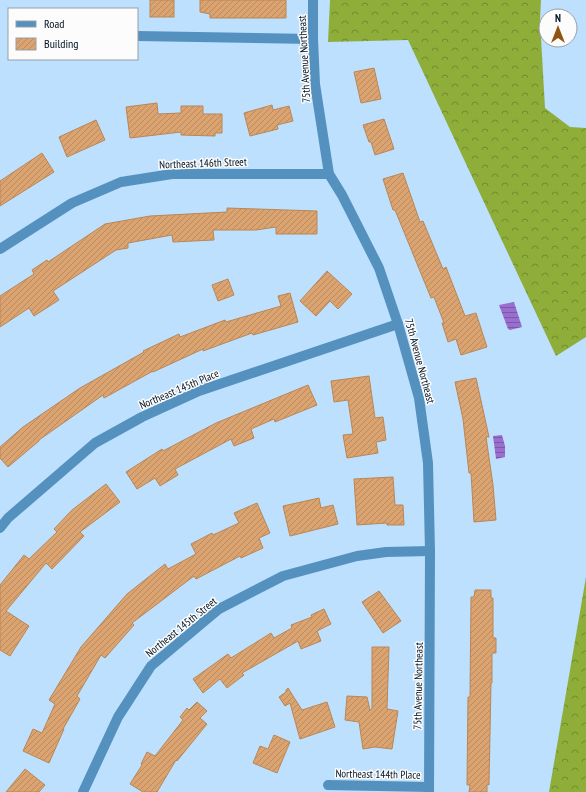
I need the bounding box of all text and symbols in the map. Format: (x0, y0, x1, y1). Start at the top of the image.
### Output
legend (8, 8, 138, 60)
north arrow (538, 8, 578, 48)
text: N (555, 11, 561, 25)
street label: 75th Avenue Northeast (295, 15, 313, 103)
text: Road (44, 16, 64, 31)
text: Building (44, 36, 79, 51)
street label: Northeast 146th Street (159, 154, 247, 172)
street label: 75th Avenue Northeast (402, 317, 438, 405)
street label: Northeast 145th Place (137, 366, 221, 412)
street label: Northeast 145th Street (143, 594, 219, 660)
street label: 75th Avenue Northeast (410, 642, 426, 730)
street label: Northeast 144th Place (335, 766, 421, 782)

